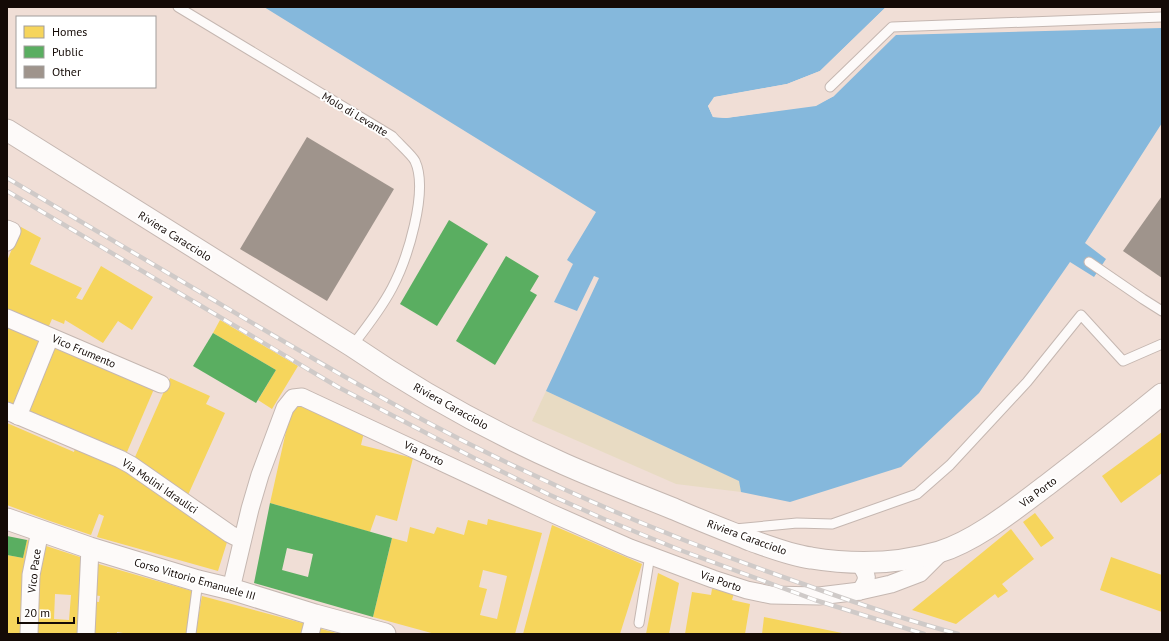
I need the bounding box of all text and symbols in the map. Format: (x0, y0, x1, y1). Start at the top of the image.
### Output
legend (16, 16, 156, 88)
text: Homes (52, 24, 87, 39)
text: Public (52, 44, 84, 59)
text: Other (52, 64, 81, 79)
street label: Molo di Levante (319, 89, 391, 139)
street label: Riviera Caracciolo (136, 208, 214, 264)
street label: Vico Frumento (49, 331, 118, 371)
street label: Riviera Caracciolo (411, 380, 491, 432)
street label: Via Porto (401, 437, 446, 468)
street label: Via Molini Idraulici (119, 455, 201, 517)
street label: Via Porto (1016, 473, 1059, 511)
street label: Riviera Caracciolo (705, 516, 789, 558)
street label: Vico Pace (24, 548, 44, 595)
street label: Corso Vittorio Emanuele III (133, 555, 257, 603)
street label: Via Porto (698, 567, 744, 595)
scale bar (18, 599, 74, 625)
text: 20 m (24, 605, 50, 620)

